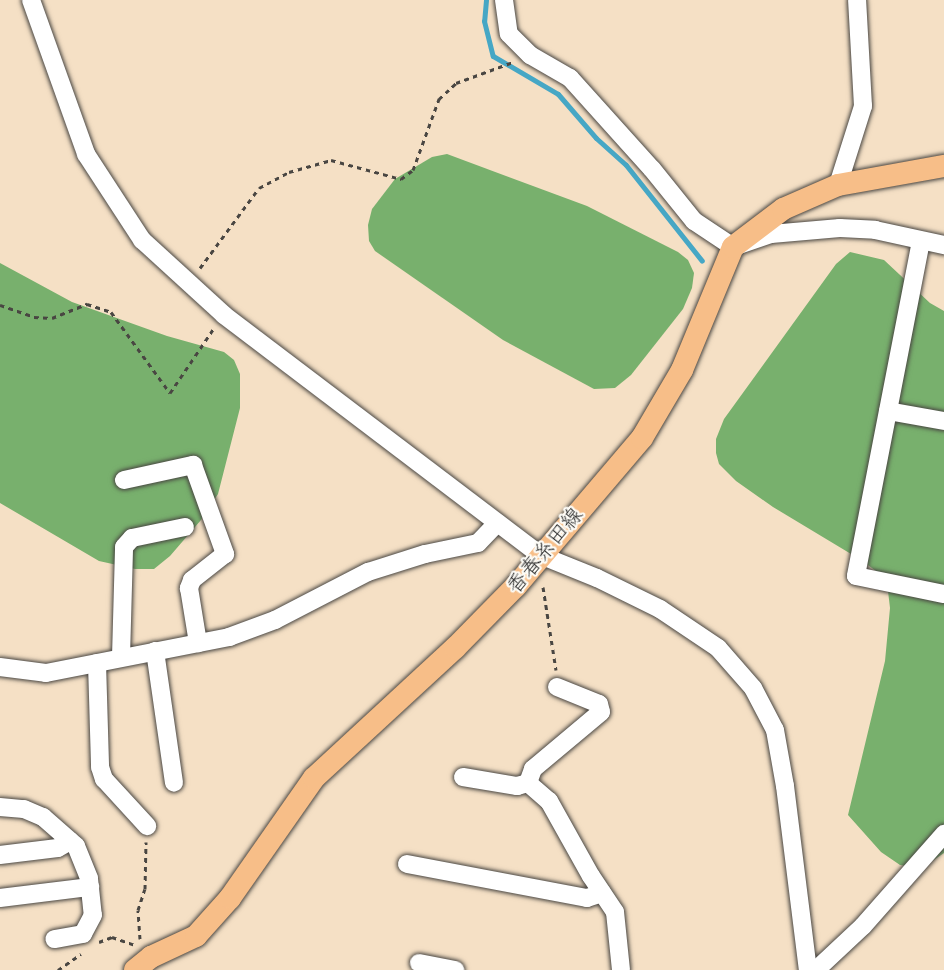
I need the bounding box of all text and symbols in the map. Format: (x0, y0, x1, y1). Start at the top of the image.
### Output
street label: 香春糸田線 (502, 503, 588, 599)

